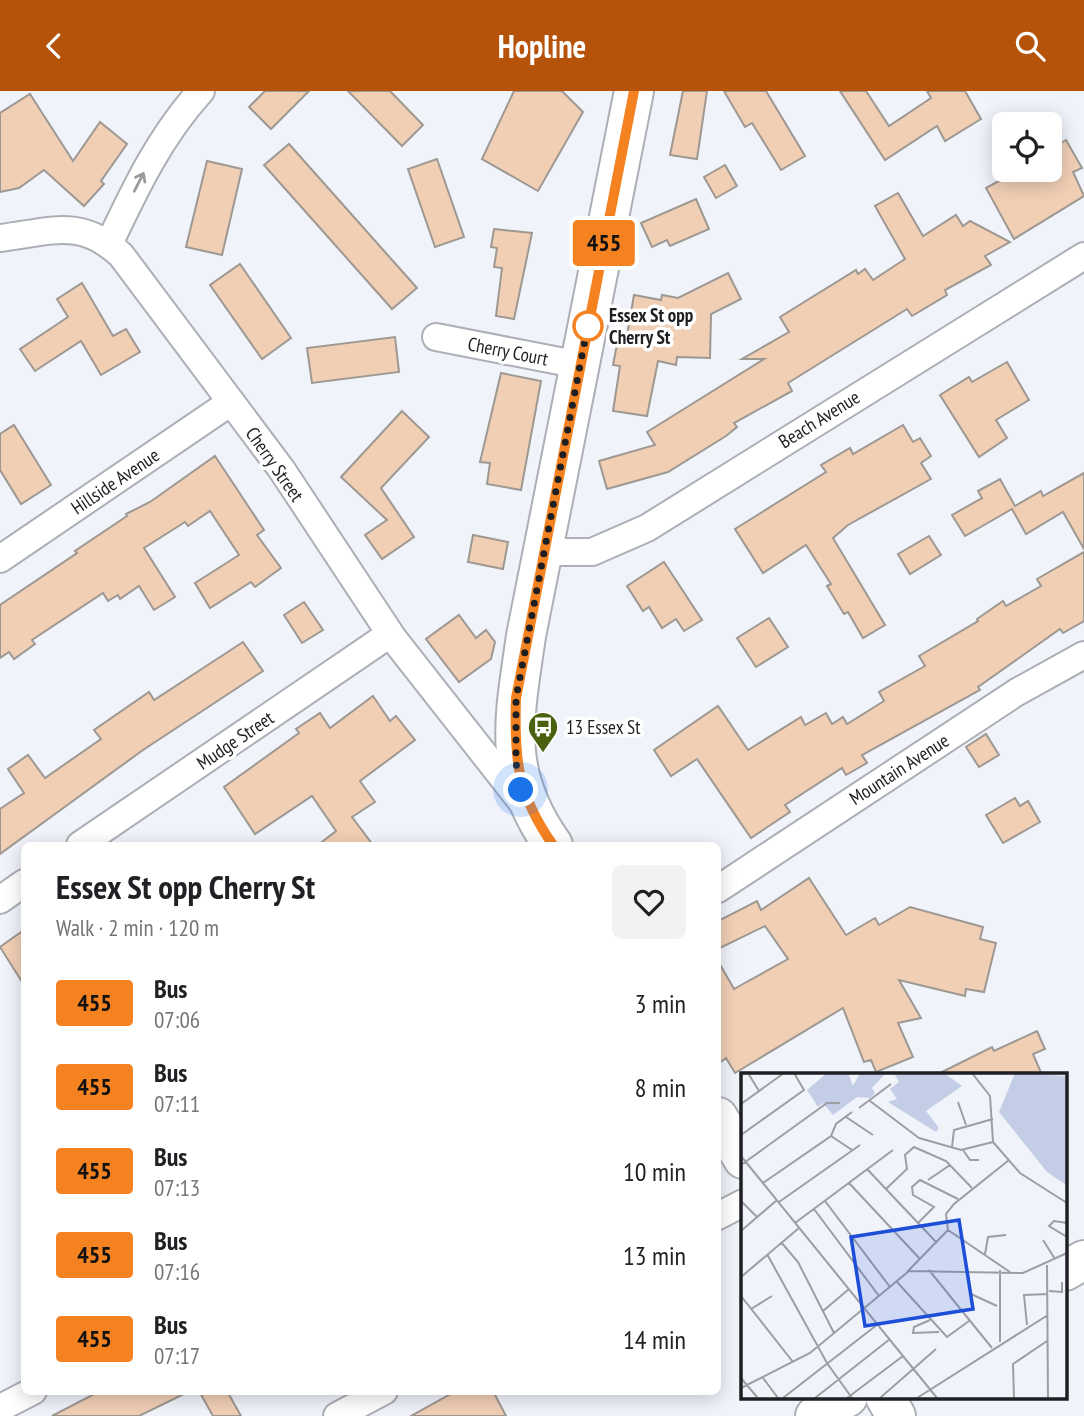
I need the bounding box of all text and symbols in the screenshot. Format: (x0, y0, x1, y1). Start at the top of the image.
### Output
text: Hopline (498, 25, 586, 67)
icon: back (35, 27, 73, 65)
icon: search (1011, 27, 1049, 65)
map controls (992, 112, 1062, 182)
button: locate (992, 112, 1062, 182)
one-way arrow (132, 173, 146, 193)
line badge: 455 (564, 220, 644, 266)
text: 455 (587, 227, 621, 258)
place label: Essex St opp Cherry St (609, 303, 694, 349)
marker: Essex St opp Cherry St (573, 311, 603, 341)
street label: Cherry Court (466, 331, 551, 371)
street label: Beach Avenue (774, 385, 864, 453)
street label: Cherry Street (241, 422, 310, 506)
street label: Hillside Avenue (66, 443, 164, 519)
street label: Mudge Street (192, 705, 279, 775)
bus stop icon: 13 Essex St (526, 710, 560, 754)
place label: 13 Essex St (566, 715, 641, 739)
street label: Mountain Avenue (845, 728, 953, 810)
your location (503, 772, 538, 807)
text: Essex St opp Cherry St (56, 865, 315, 908)
button: heart (612, 865, 686, 939)
text: Walk · 2 min · 120 m (56, 913, 219, 942)
text: Bus (154, 972, 187, 1005)
text: 455 (77, 987, 112, 1018)
text: 3 min (635, 987, 686, 1020)
text: 07:06 (154, 1005, 200, 1034)
text: Bus (154, 1056, 187, 1089)
text: 455 (77, 1071, 112, 1102)
text: 8 min (635, 1071, 686, 1104)
inset map (741, 1073, 1066, 1399)
text: 07:11 (154, 1089, 200, 1118)
text: Bus (154, 1140, 187, 1173)
text: 455 (77, 1155, 112, 1186)
text: 10 min (623, 1155, 686, 1188)
text: 07:13 (154, 1173, 200, 1202)
text: Bus (154, 1224, 187, 1257)
text: 455 (77, 1239, 112, 1270)
text: 13 min (623, 1239, 686, 1272)
text: 07:16 (154, 1257, 200, 1286)
text: Bus (154, 1308, 187, 1341)
text: 455 (77, 1323, 112, 1354)
text: 14 min (623, 1323, 686, 1356)
text: 07:17 (154, 1341, 200, 1370)

